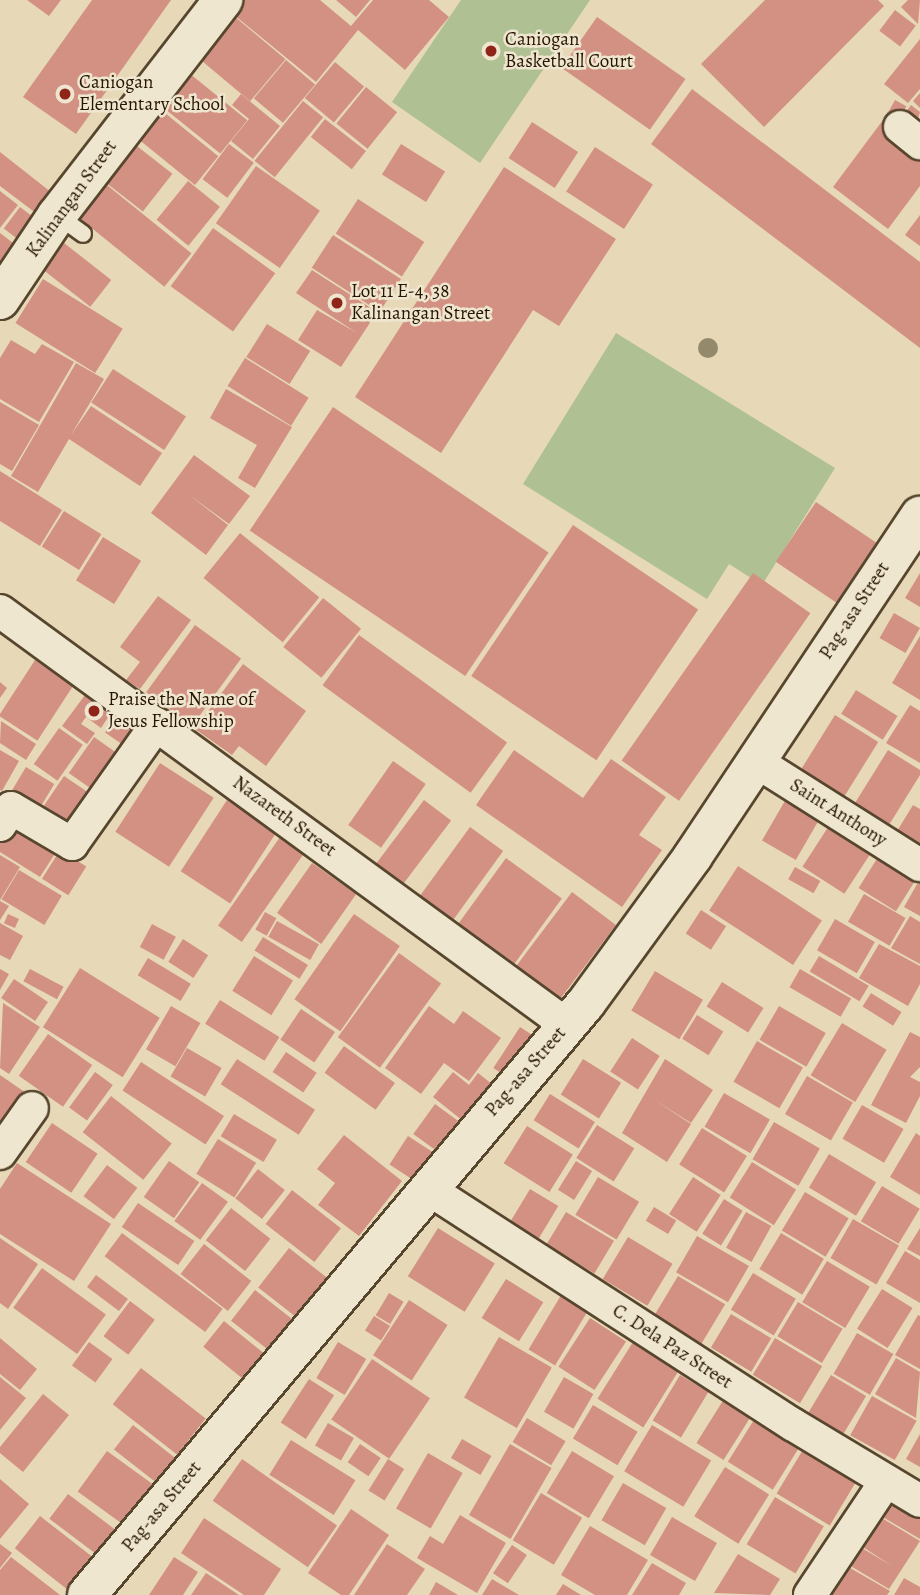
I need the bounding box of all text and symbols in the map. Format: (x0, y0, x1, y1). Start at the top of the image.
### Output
place label: Caniogan Basketball Court (505, 29, 633, 73)
marker: Caniogan Basketball Court (483, 43, 499, 59)
place label: Caniogan Elementary School (79, 72, 224, 116)
marker: Caniogan Elementary School (57, 86, 73, 102)
street label: Kalinangan Street (22, 136, 122, 262)
place label: Lot 11 E-4, 38 Kalinangan Street (351, 281, 490, 325)
marker: Lot 11 E-4, 38 Kalinangan Street (329, 295, 345, 311)
street label: Pag-asa Street (815, 558, 895, 664)
place label: Praise the Name of Jesus Fellowship (108, 689, 254, 733)
marker: Praise the Name of Jesus Fellowship (86, 703, 102, 719)
street label: Nazareth Street (228, 772, 340, 862)
street label: Saint Anthony (785, 774, 891, 852)
street label: Pag-asa Street (481, 1022, 571, 1122)
street label: C. Dela Paz Street (608, 1300, 736, 1394)
street label: Pag-asa Street (117, 1457, 207, 1557)

